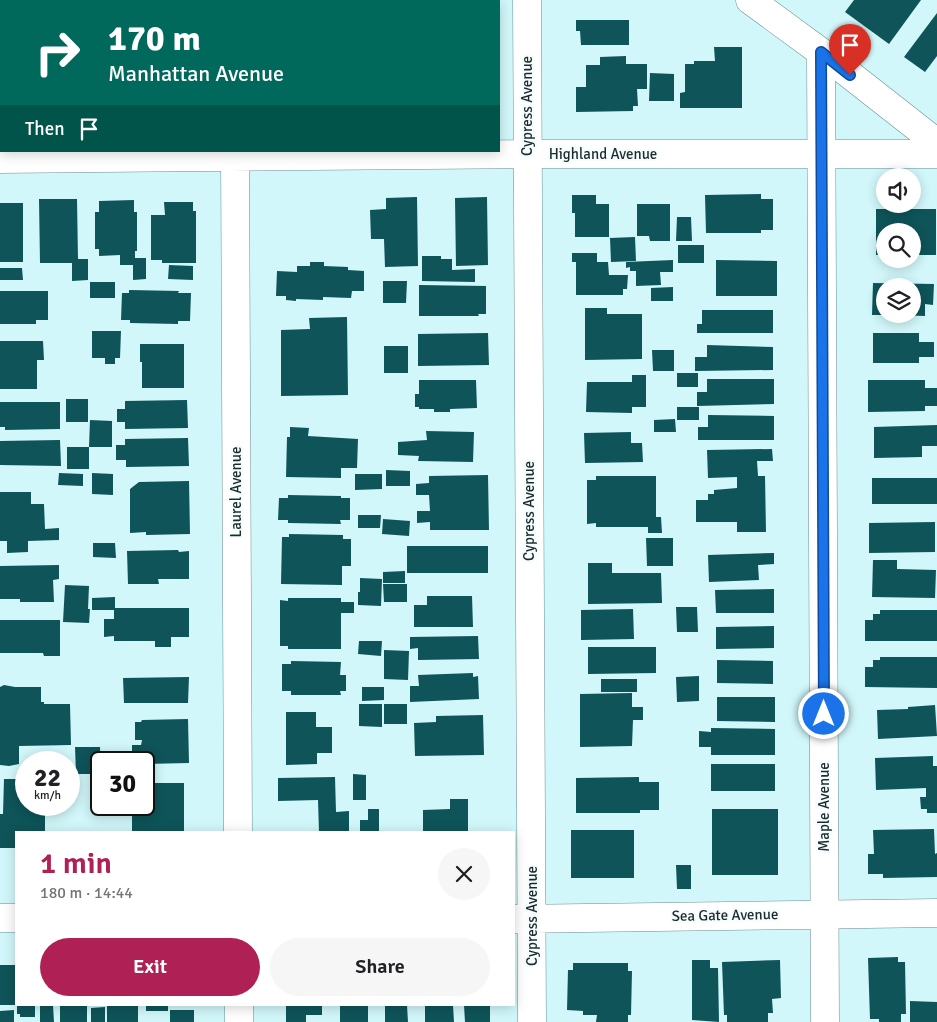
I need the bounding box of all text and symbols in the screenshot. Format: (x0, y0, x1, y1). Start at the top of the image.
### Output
text: 170 m (108, 17, 201, 60)
icon: right (25, 20, 90, 85)
pin (829, 24, 871, 75)
icon: arrive (836, 31, 864, 59)
street label: Cypress Avenue (518, 56, 536, 156)
text: Manhattan Avenue (108, 60, 284, 87)
icon: arrive (75, 115, 103, 143)
text: Then (25, 117, 65, 141)
street label: Highland Avenue (549, 145, 657, 163)
map controls (876, 168, 921, 323)
button: sound (876, 168, 921, 213)
button: search (876, 223, 921, 268)
button: layers (876, 278, 921, 323)
street label: Laurel Avenue (227, 447, 245, 537)
street label: Cypress Avenue (520, 461, 538, 561)
position arrow (797, 687, 849, 739)
speed limit sign: 30 (90, 751, 155, 816)
text: 22 (34, 762, 61, 793)
street label: Maple Avenue (815, 762, 833, 852)
text: km/h (34, 788, 61, 803)
text: 1 min (40, 845, 112, 882)
button: close (438, 848, 490, 900)
street label: Cypress Avenue (523, 866, 541, 966)
text: 180 m · 14:44 (40, 883, 133, 903)
street label: Sea Gate Avenue (672, 905, 778, 925)
button: Exit (40, 938, 260, 996)
button: Share (270, 938, 490, 996)

